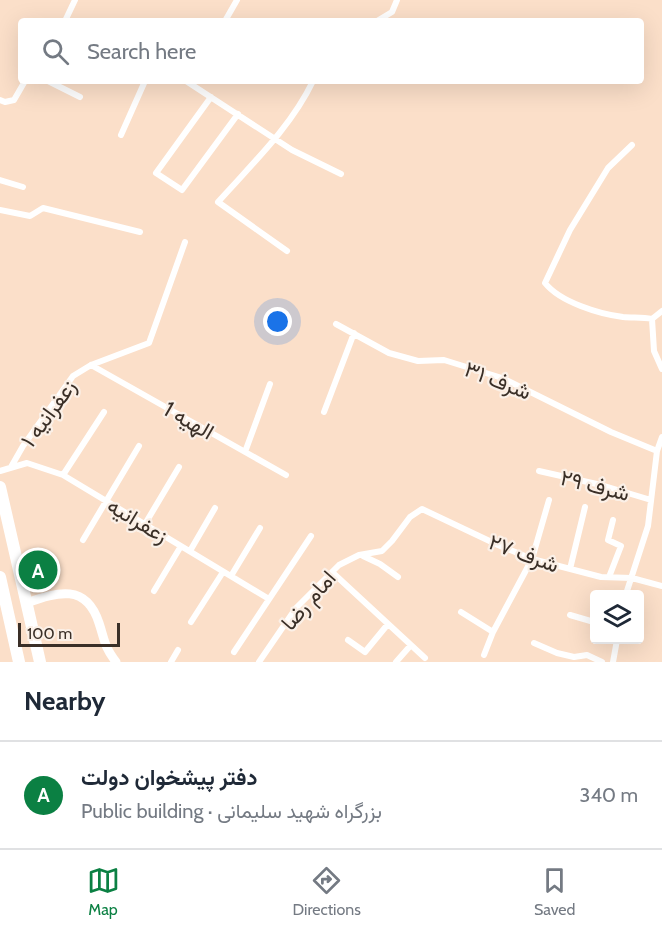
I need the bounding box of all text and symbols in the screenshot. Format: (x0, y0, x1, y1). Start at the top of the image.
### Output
search box (18, 18, 644, 84)
icon: search (39, 35, 72, 68)
text: Search here (87, 38, 196, 65)
your location (263, 307, 292, 336)
street label: شرف ۳۱ (461, 355, 535, 405)
street label: زعفرانیه ۱ (15, 374, 82, 453)
street label: الهیه 1 (159, 395, 219, 446)
street label: شرف ۲۹ (557, 464, 632, 507)
street label: زعفرانیه (103, 492, 173, 549)
street label: شرف ۲۷ (485, 528, 563, 579)
pin: A (18, 548, 57, 592)
street label: امام رضا (275, 565, 342, 636)
map controls (590, 590, 644, 644)
button: layers (590, 590, 644, 644)
scale bar (18, 620, 120, 648)
text: 100 m (27, 624, 72, 643)
text: Nearby (24, 685, 105, 717)
text: دفتر پیشخوان دولت (81, 764, 258, 791)
text: A (37, 783, 50, 807)
text: 340 m (580, 783, 638, 807)
text: Public building · بزرگراه شهید سلیمانی (81, 799, 382, 823)
tab: Map (87, 864, 120, 919)
tab: Directions (293, 864, 361, 919)
tab: Saved (534, 864, 575, 919)

